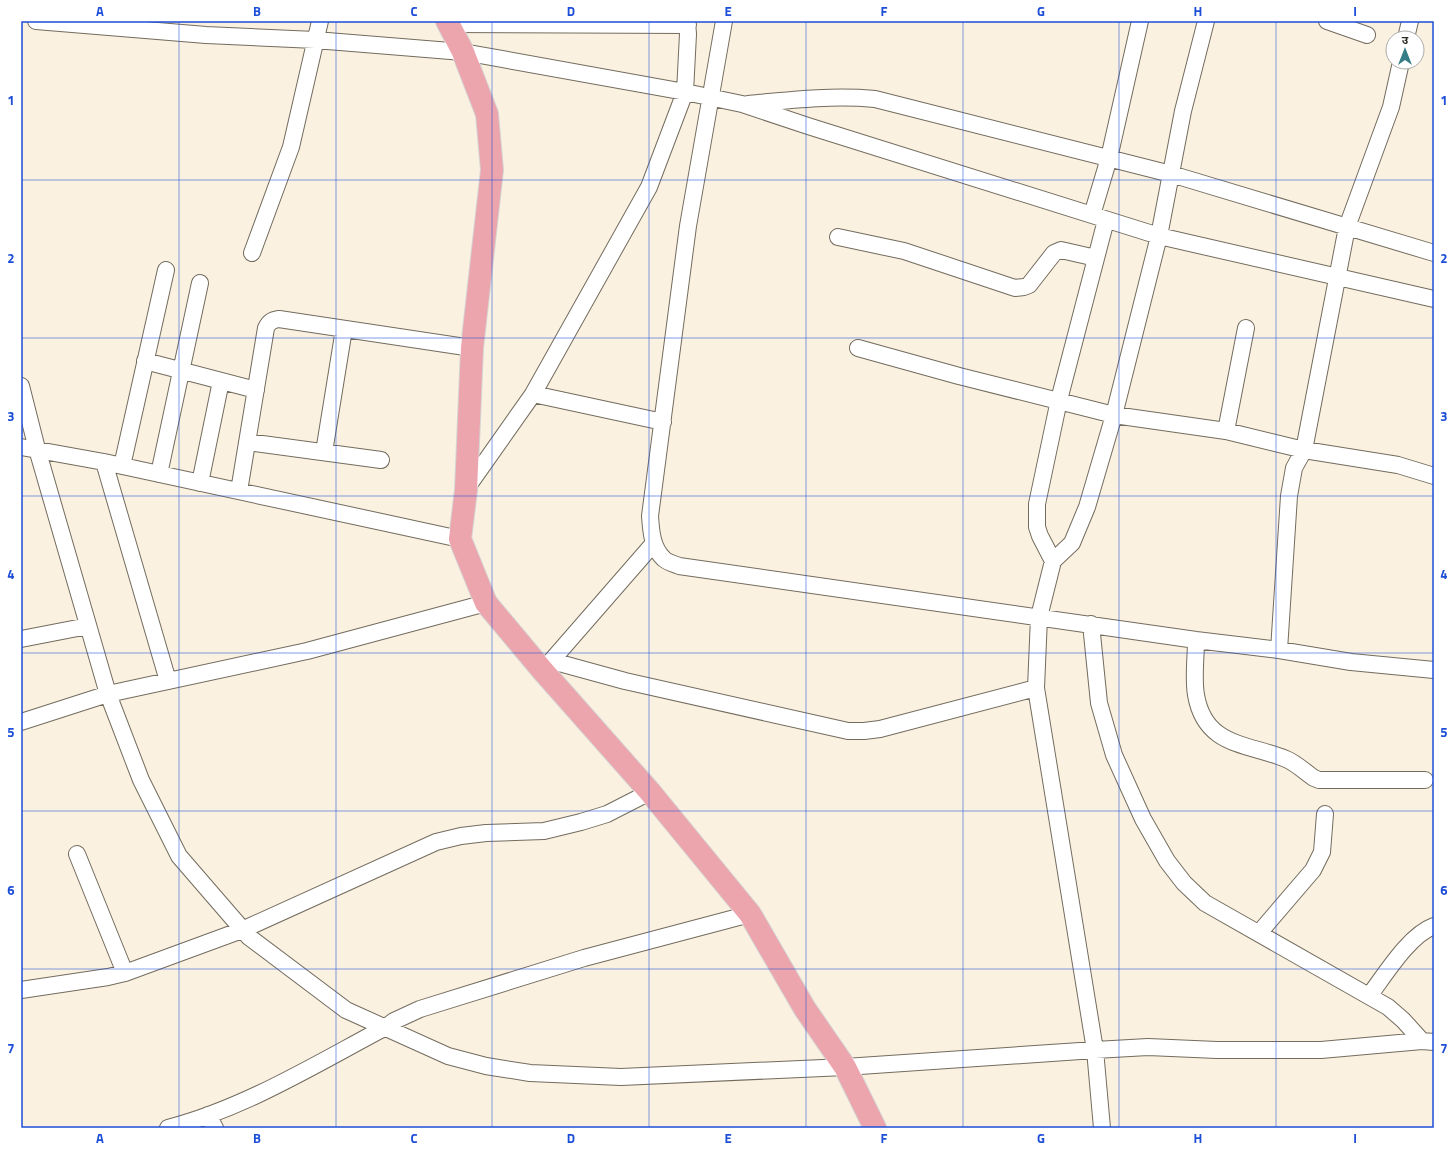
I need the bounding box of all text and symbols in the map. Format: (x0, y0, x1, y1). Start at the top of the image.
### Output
text: A (96, 1, 104, 21)
text: B (253, 1, 261, 21)
text: C (410, 1, 418, 21)
text: D (567, 1, 575, 21)
text: E (724, 1, 732, 21)
text: F (881, 1, 888, 21)
text: G (1037, 1, 1045, 21)
text: H (1194, 1, 1202, 21)
text: I (1353, 1, 1357, 21)
north arrow (1385, 30, 1425, 70)
text: उ (1402, 32, 1409, 48)
text: 1 (7, 90, 15, 110)
text: 1 (1440, 90, 1448, 110)
text: 2 (7, 248, 15, 268)
text: 2 (1440, 248, 1448, 268)
text: 3 (7, 406, 15, 426)
text: 3 (1440, 406, 1448, 426)
text: 4 (7, 564, 15, 584)
text: 4 (1440, 564, 1448, 584)
text: 5 (7, 722, 15, 742)
text: 5 (1440, 722, 1448, 742)
text: 6 (7, 880, 15, 900)
text: 6 (1440, 880, 1448, 900)
text: 7 (7, 1038, 15, 1058)
text: 7 (1440, 1038, 1448, 1058)
text: A (96, 1128, 104, 1148)
text: B (253, 1128, 261, 1148)
text: C (410, 1128, 418, 1148)
text: D (567, 1128, 575, 1148)
text: E (724, 1128, 732, 1148)
text: F (881, 1128, 888, 1148)
text: G (1037, 1128, 1045, 1148)
text: H (1194, 1128, 1202, 1148)
text: I (1353, 1128, 1357, 1148)

